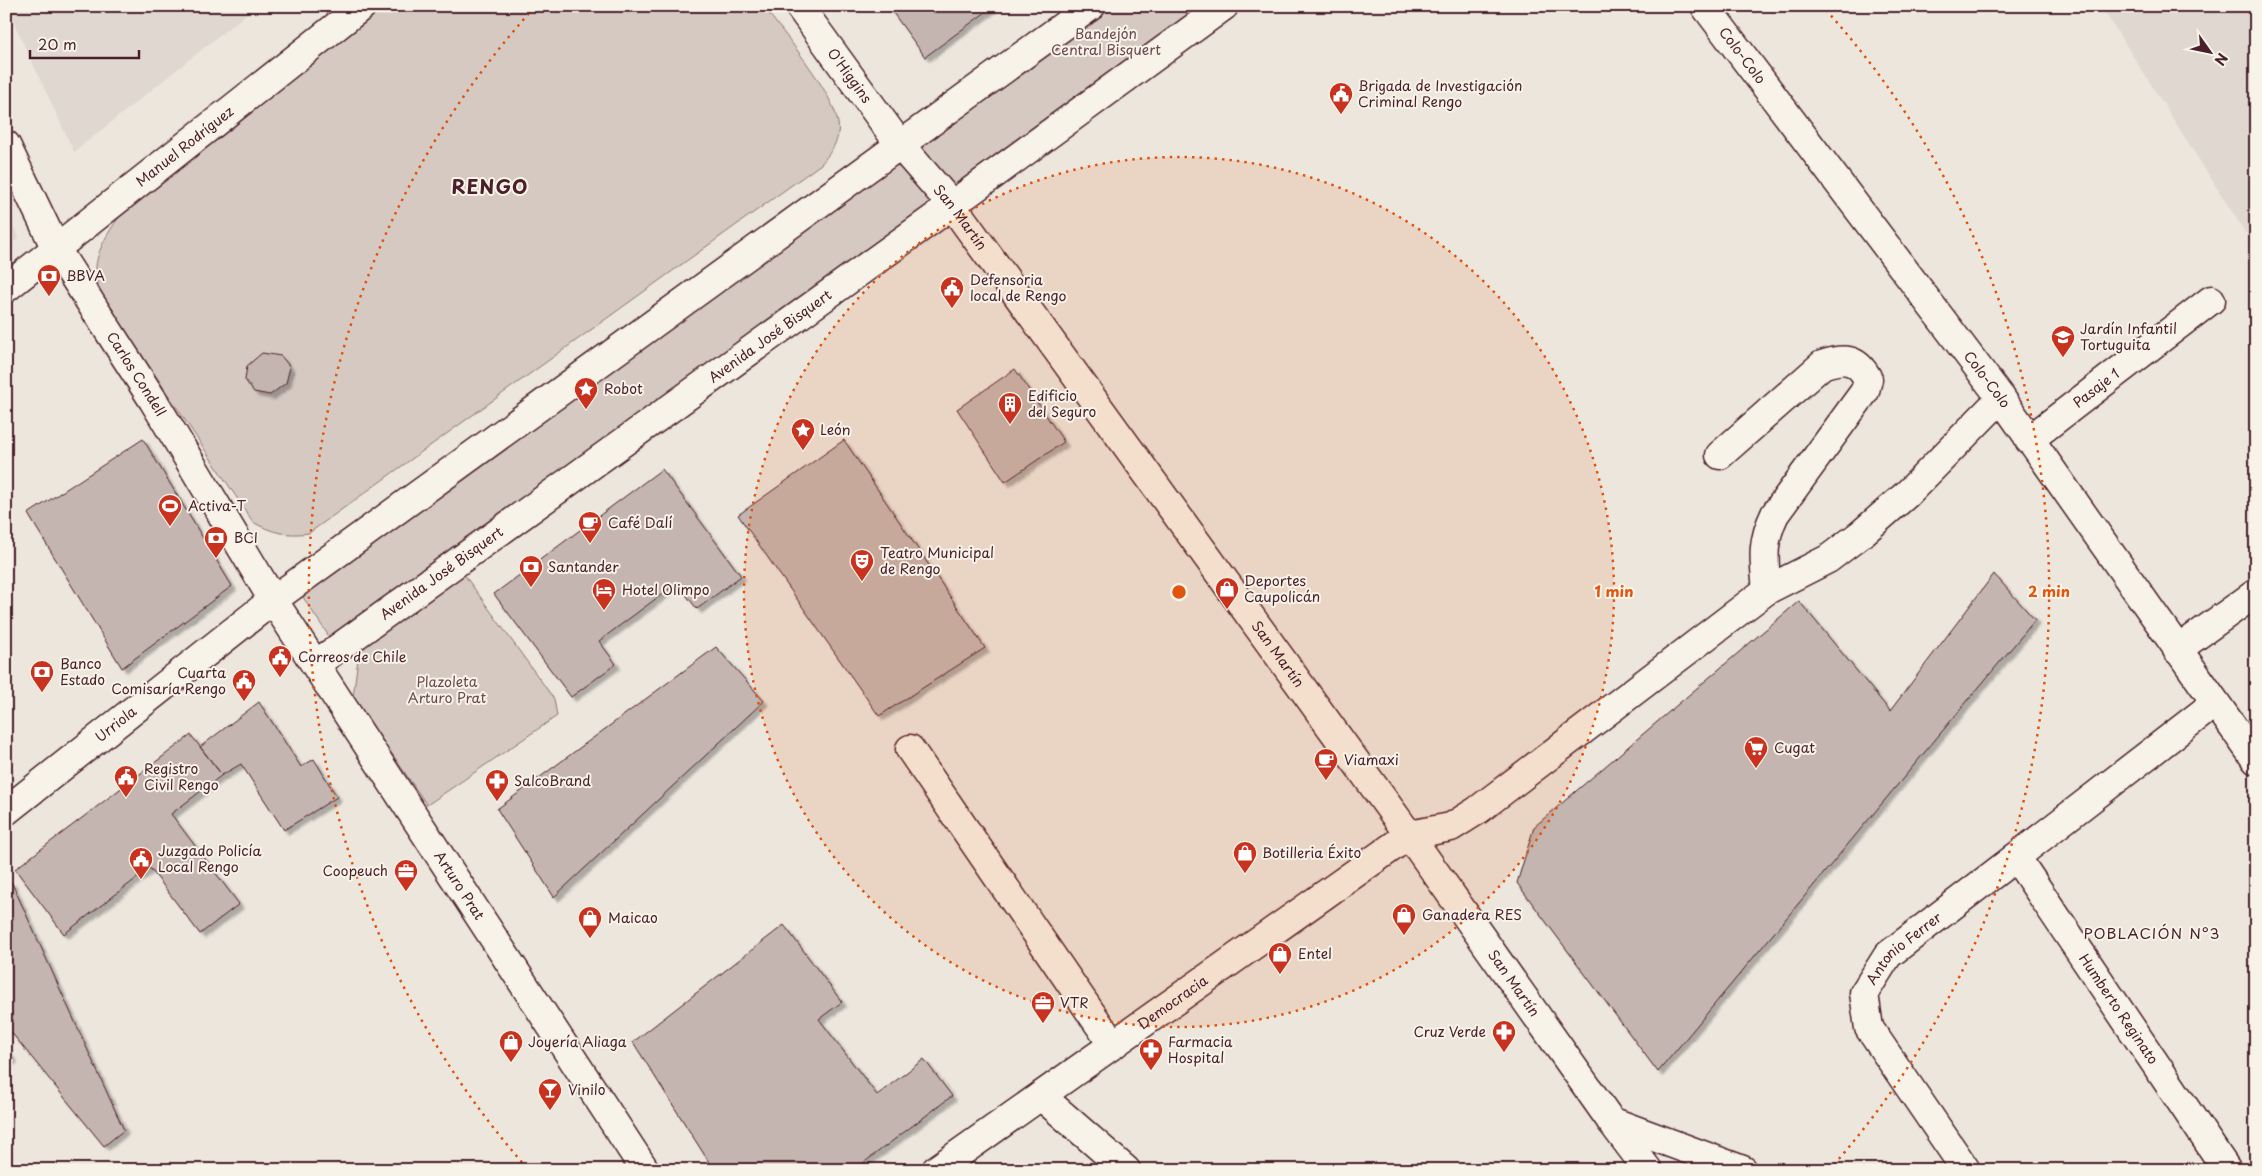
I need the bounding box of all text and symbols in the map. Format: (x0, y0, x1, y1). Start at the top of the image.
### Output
street label: Colo-Colo (1714, 22, 1771, 88)
park label: Bandejón Central Bisquert (1051, 23, 1161, 60)
scale bar (30, 28, 139, 60)
north arrow (2184, 28, 2234, 78)
text: 20 m (38, 32, 77, 55)
street label: O'Higgins (823, 43, 877, 107)
text: N (2209, 49, 2233, 70)
place label: Brigada de Investigación Criminal Rengo (1358, 75, 1522, 112)
public building icon: Brigada de Investigación Criminal Rengo (1328, 81, 1354, 115)
street label: Manuel Rodríguez (131, 100, 238, 191)
district label: RENGO (452, 172, 528, 200)
street label: San Martín (929, 180, 992, 254)
bank icon: BBVA (36, 263, 62, 297)
place label: BBVA (66, 265, 105, 286)
place label: Defensoria local de Rengo (970, 269, 1066, 306)
public building icon: Defensoria local de Rengo (939, 275, 965, 309)
street label: Avenida José Bisquert (704, 284, 836, 388)
place label: Jardín Infantil Tortuguita (2080, 318, 2177, 355)
school or university icon: Jardín Infantil Tortuguita (2050, 324, 2076, 358)
street label: Carlos Condell (102, 327, 171, 420)
street label: Colo-Colo (1959, 346, 2016, 412)
street label: Pasaje 1 (2068, 363, 2124, 413)
place icon: Robot (573, 376, 599, 410)
place label: Robot (604, 378, 643, 399)
place label: Edificio del Seguro (1028, 385, 1097, 422)
building icon: Edificio del Seguro (997, 391, 1023, 425)
place icon: León (790, 417, 816, 451)
place label: León (820, 419, 851, 440)
sports icon: Activa-T (157, 493, 183, 527)
place label: Activa-T (188, 495, 247, 516)
cafe icon: Café Dalí (577, 510, 603, 544)
place label: Café Dalí (608, 512, 672, 533)
street label: Avenida José Bisquert (375, 521, 508, 625)
bank icon: BCI (203, 525, 229, 559)
place label: BCI (234, 527, 258, 548)
place label: Teatro Municipal de Rengo (880, 542, 994, 579)
theatre icon: Teatro Municipal de Rengo (849, 548, 875, 582)
bank icon: Santander (518, 554, 544, 588)
place label: Santander (548, 556, 619, 577)
place label: Deportes Caupolicán (1244, 570, 1320, 607)
shop icon: Deportes Caupolicán (1214, 576, 1240, 610)
hotel icon: Hotel Olimpo (591, 577, 617, 611)
place label: Hotel Olimpo (622, 579, 710, 600)
text: 1 min (1595, 579, 1633, 602)
text: 2 min (2028, 579, 2070, 602)
centre of rings (1170, 583, 1188, 601)
street label: San Martín (1247, 616, 1310, 691)
public building icon: Correos de Chile (267, 644, 293, 678)
place label: Correos de Chile (298, 646, 407, 667)
place label: Banco Estado (60, 653, 105, 690)
bank icon: Banco Estado (29, 659, 55, 693)
place label: Cuarta Comisaría Rengo (111, 662, 226, 699)
public building icon: Cuarta Comisaría Rengo (231, 668, 257, 702)
park label: Plazoleta Arturo Prat (408, 671, 487, 708)
street label: Urriola (90, 701, 141, 747)
supermarket icon: Cugat (1743, 735, 1769, 769)
place label: Cugat (1774, 737, 1815, 758)
cafe icon: Viamaxi (1313, 747, 1339, 781)
place label: Viamaxi (1344, 749, 1399, 770)
place label: Registro Civil Rengo (144, 758, 219, 795)
public building icon: Registro Civil Rengo (113, 764, 139, 798)
pharmacy icon: SalcoBrand (484, 768, 510, 802)
place label: SalcoBrand (514, 770, 591, 791)
place label: Juzgado Policía Local Rengo (158, 840, 263, 877)
shop icon: Botilleria Éxito (1232, 840, 1258, 874)
place label: Botilleria Éxito (1262, 842, 1361, 863)
public building icon: Juzgado Policía Local Rengo (128, 846, 154, 880)
street label: Arturo Prat (429, 847, 490, 924)
office icon: Coopeuch (393, 858, 419, 892)
place label: Coopeuch (323, 860, 388, 881)
shop icon: Ganadera RES (1391, 902, 1417, 936)
place label: Ganadera RES (1422, 904, 1522, 925)
shop icon: Maicao (577, 905, 603, 939)
street label: Antonio Ferrer (1861, 906, 1946, 989)
place label: Maicao (608, 907, 658, 928)
district label: POBLACIÓN N°3 (2084, 921, 2220, 944)
shop icon: Entel (1267, 941, 1293, 975)
place label: Entel (1298, 943, 1332, 964)
street label: San Martín (1483, 945, 1545, 1021)
street label: Humberto Reginato (2074, 949, 2164, 1069)
street label: Democracia (1133, 969, 1212, 1034)
office icon: VTR (1030, 990, 1056, 1024)
place label: VTR (1060, 992, 1089, 1013)
pharmacy icon: Cruz Verde (1491, 1019, 1517, 1053)
place label: Cruz Verde (1413, 1021, 1486, 1042)
shop icon: Joyería Aliaga (498, 1029, 524, 1063)
place label: Joyería Aliaga (528, 1031, 627, 1052)
place label: Farmacia Hospital (1168, 1031, 1233, 1068)
pharmacy icon: Farmacia Hospital (1138, 1037, 1164, 1071)
bar icon: Vinilo (537, 1077, 563, 1111)
place label: Vinilo (568, 1079, 606, 1100)

